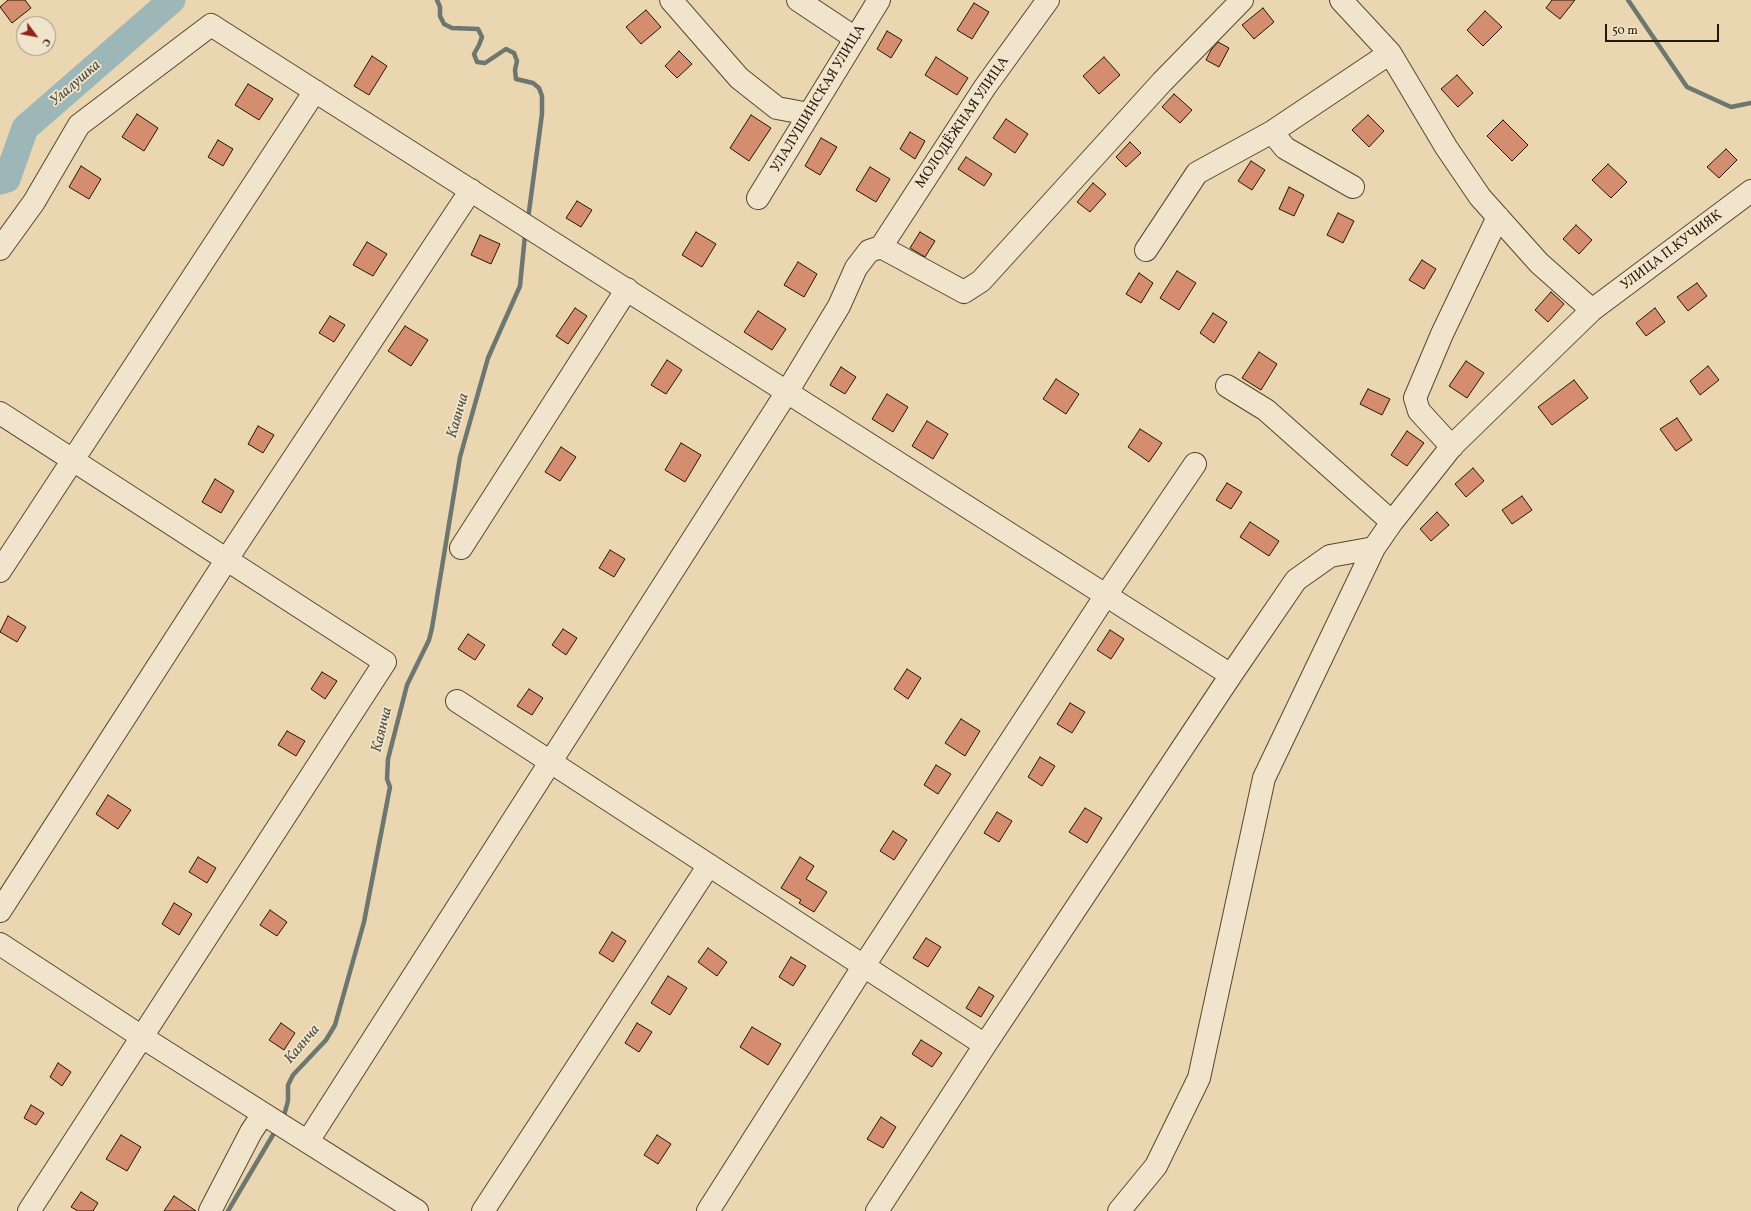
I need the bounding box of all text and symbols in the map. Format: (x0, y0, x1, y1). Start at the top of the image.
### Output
north arrow (16, 16, 56, 56)
scale bar (1607, 16, 1721, 42)
street label: УЛАЛУШИНСКАЯ УЛИЦА (768, 22, 870, 176)
text: 50 m (1612, 23, 1638, 39)
text: С (38, 35, 54, 49)
street label: МОЛОДЁЖНАЯ УЛИЦА (913, 54, 1013, 192)
water label: Улалушка (47, 57, 105, 111)
street label: УЛИЦА П.КУЧИЯК (1618, 207, 1726, 295)
water label: Каянча (444, 391, 474, 441)
water label: Каянча (369, 706, 397, 754)
water label: Каянча (281, 1022, 325, 1068)

